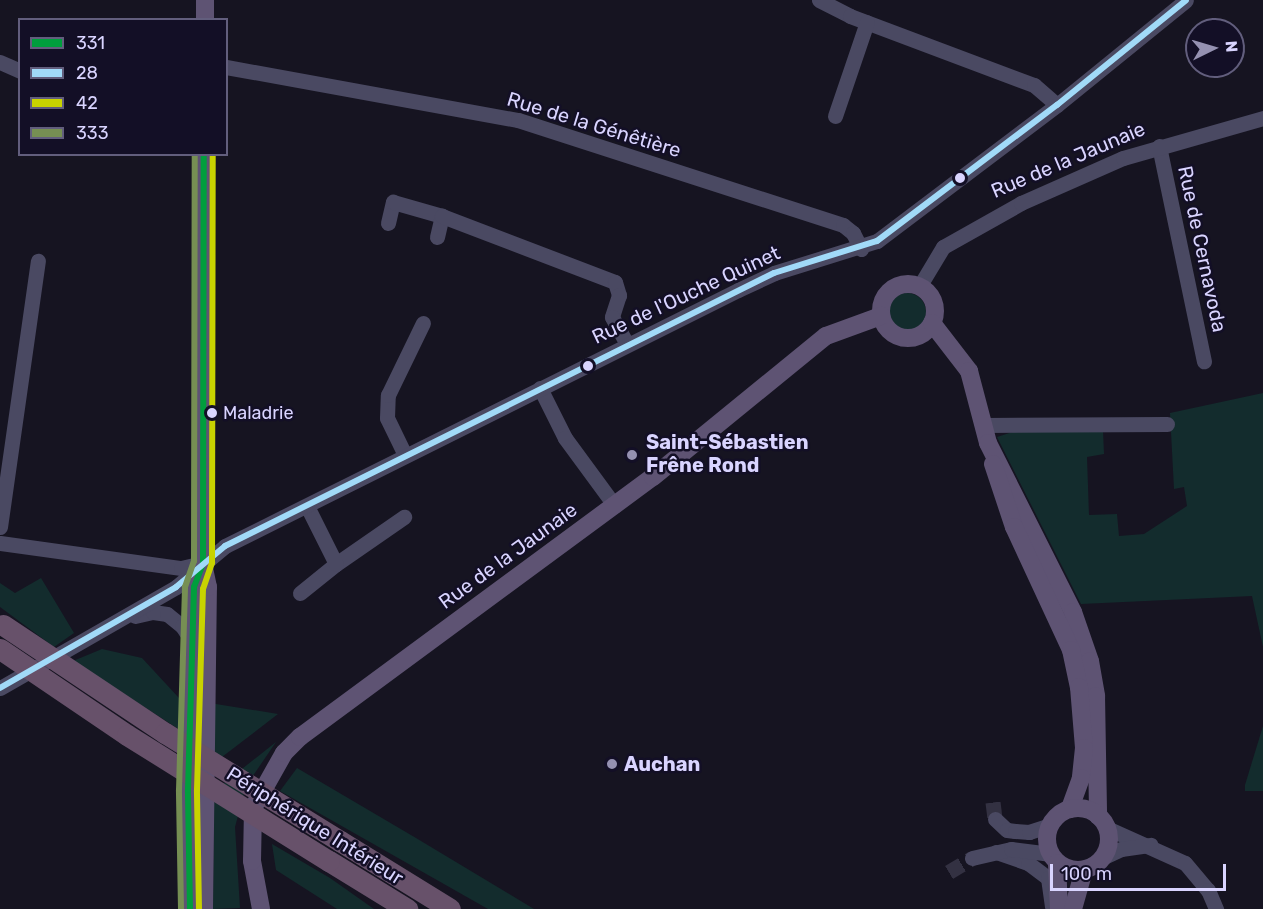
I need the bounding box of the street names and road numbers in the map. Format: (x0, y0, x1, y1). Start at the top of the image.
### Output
street label: Rue de la Génêtière (504, 87, 684, 163)
street label: Rue de la Jaunaie (987, 117, 1149, 203)
street label: Rue de Cernavoda (1173, 164, 1231, 334)
street label: Rue de l'Ouche Quinet (588, 241, 784, 349)
street label: Rue de la Jaunaie (434, 498, 582, 614)
street label: Périphérique Intérieur (222, 762, 408, 890)

